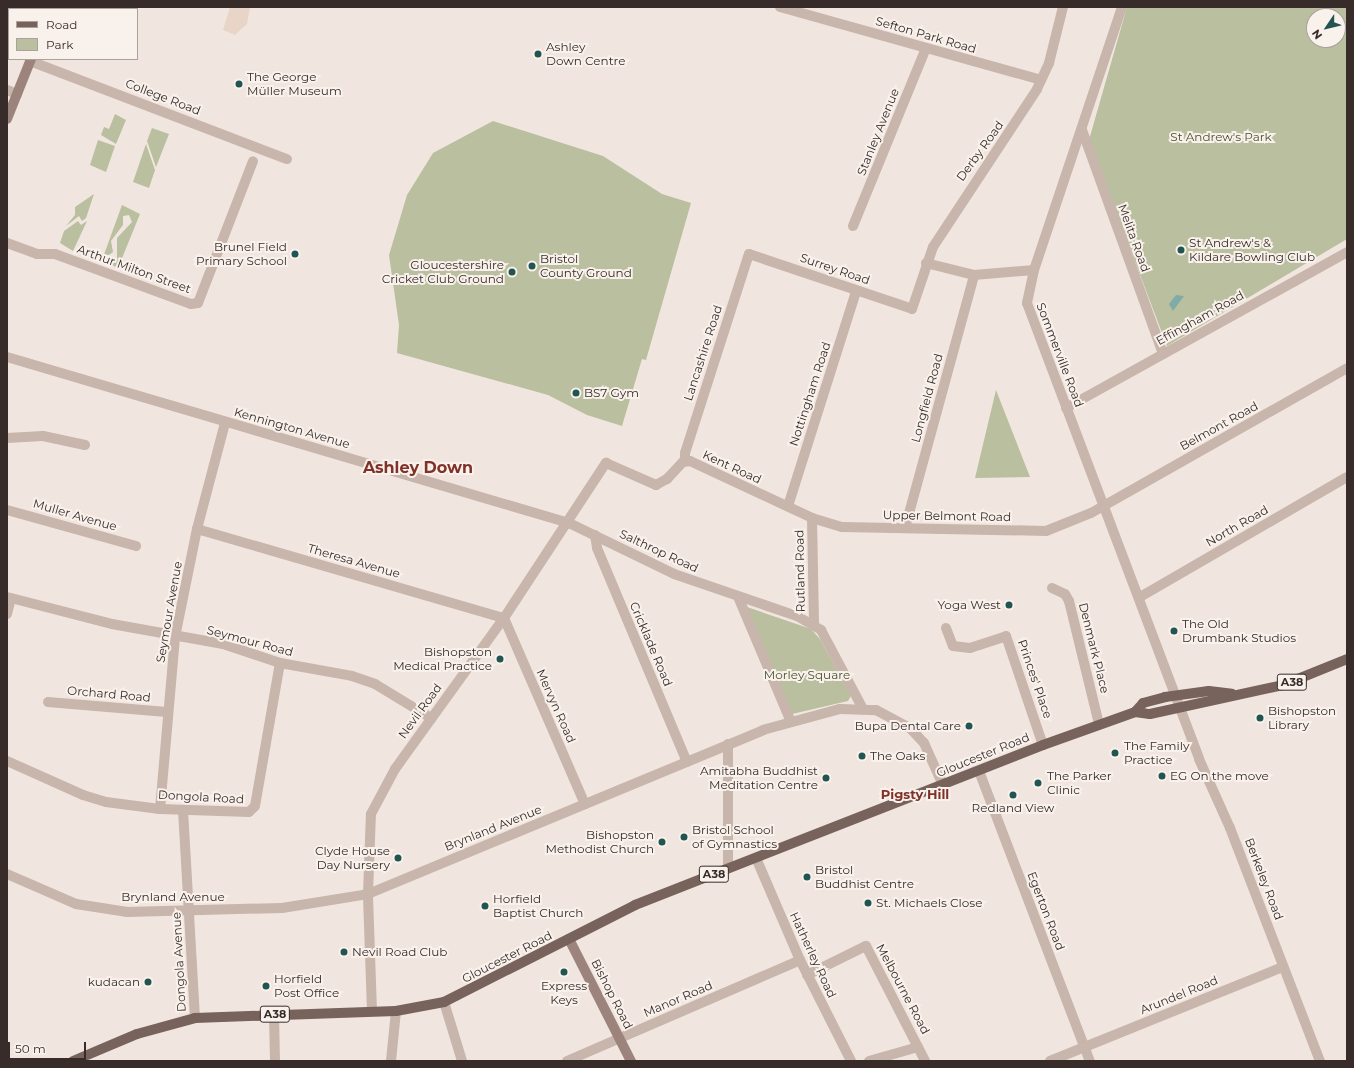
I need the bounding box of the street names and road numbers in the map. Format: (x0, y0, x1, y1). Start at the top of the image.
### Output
street label: Sefton Park Road (874, 14, 978, 56)
street label: College Road (123, 76, 203, 118)
street label: Stanley Avenue (854, 86, 902, 178)
street label: Derby Road (953, 118, 1007, 184)
street label: Melita Road (1115, 202, 1153, 274)
street label: Arthur Milton Street (75, 242, 193, 296)
street label: Surrey Road (798, 250, 872, 288)
street label: Effingham Road (1154, 288, 1246, 348)
street label: Sommerville Road (1033, 301, 1087, 409)
street label: Lancashire Road (681, 303, 725, 403)
street label: Nottingham Road (786, 340, 834, 448)
street label: Longfield Road (908, 352, 946, 444)
street label: Belmont Road (1177, 399, 1261, 453)
street label: Kennington Avenue (232, 405, 352, 451)
street label: Kent Road (700, 447, 764, 487)
street label: Muller Avenue (31, 496, 119, 534)
street label: North Road (1203, 502, 1271, 550)
street label: Upper Belmont Road (883, 508, 1011, 524)
street label: Salthrop Road (617, 526, 701, 576)
street label: Rutland Road (792, 530, 808, 612)
street label: Theresa Avenue (306, 541, 402, 581)
street label: Seymour Avenue (153, 560, 185, 664)
street label: Cricklade Road (627, 600, 675, 688)
street label: Denmark Place (1076, 601, 1112, 695)
street label: Seymour Road (205, 623, 295, 659)
street label: Princes' Place (1015, 638, 1055, 720)
street label: Mervyn Road (533, 667, 579, 745)
road number: A38 (1276, 673, 1308, 691)
street label: Nevil Road (395, 681, 445, 741)
street label: Orchard Road (67, 683, 151, 705)
street label: Gloucester Road (934, 730, 1032, 780)
street label: Dongola Road (158, 788, 244, 806)
street label: Brynland Avenue (442, 802, 544, 854)
street label: Berkeley Road (1242, 836, 1286, 922)
road number: A38 (698, 865, 730, 883)
street label: Egerton Road (1024, 870, 1068, 952)
street label: Brynland Avenue (121, 890, 225, 904)
street label: Hatherley Road (787, 910, 839, 1000)
street label: Dongola Avenue (169, 912, 189, 1012)
street label: Gloucester Road (460, 928, 554, 986)
street label: Melbourne Road (873, 941, 933, 1037)
street label: Bishop Road (588, 957, 636, 1031)
street label: Arundel Road (1138, 973, 1220, 1017)
street label: Manor Road (641, 978, 715, 1020)
road number: A38 (259, 1005, 291, 1023)

